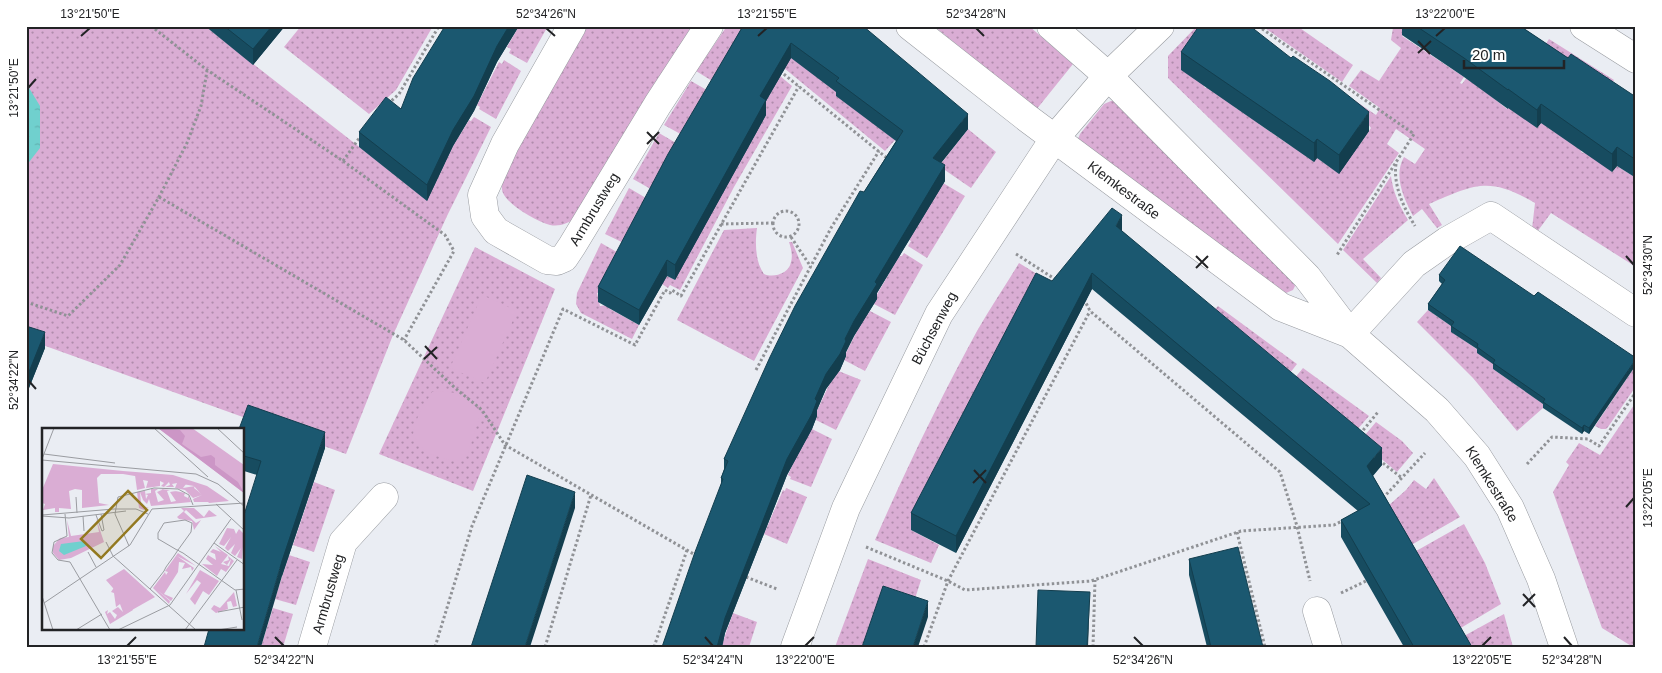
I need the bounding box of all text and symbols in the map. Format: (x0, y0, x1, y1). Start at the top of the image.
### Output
text: 13°21'50"E (60, 7, 120, 21)
text: 52°34'26"N (516, 7, 576, 21)
text: 13°21'55"E (737, 7, 797, 21)
text: 52°34'28"N (946, 7, 1006, 21)
text: 13°22'00"E (1415, 7, 1475, 21)
scale bar (1464, 38, 1564, 70)
text: 20 m (1472, 46, 1505, 63)
text: 13°21'50"E (7, 58, 21, 118)
street label: Klemkestraße (1085, 158, 1163, 223)
street label: Armbrustweg (566, 170, 622, 248)
text: 52°34'30"N (1641, 235, 1655, 295)
street label: Büchsenweg (908, 289, 960, 367)
text: 52°34'22"N (7, 350, 21, 410)
inset map (42, 428, 245, 630)
street label: Klemkestraße (1462, 443, 1522, 525)
text: 13°22'05"E (1641, 468, 1655, 528)
street label: Armbrustweg (309, 552, 347, 636)
text: 13°21'55"E (97, 653, 157, 667)
text: 52°34'22"N (254, 653, 314, 667)
text: 52°34'24"N (683, 653, 743, 667)
text: 13°22'00"E (775, 653, 835, 667)
text: 52°34'26"N (1113, 653, 1173, 667)
text: 13°22'05"E (1452, 653, 1512, 667)
text: 52°34'28"N (1542, 653, 1602, 667)

